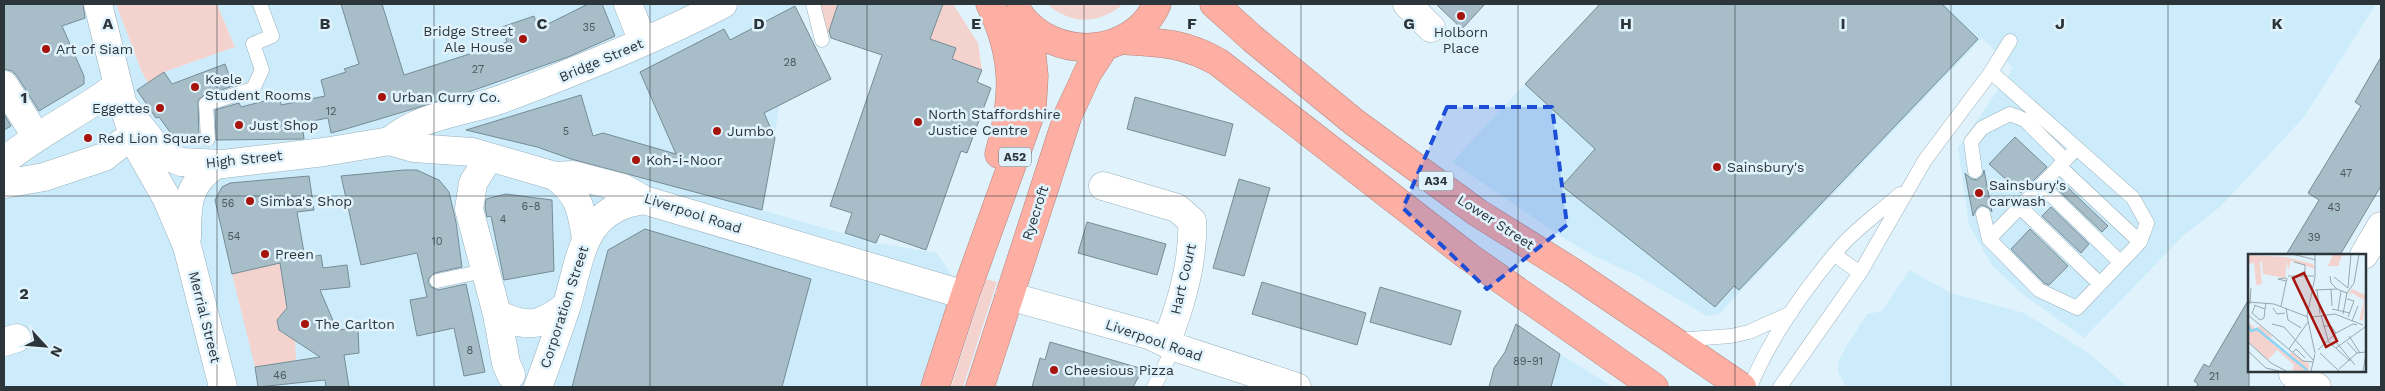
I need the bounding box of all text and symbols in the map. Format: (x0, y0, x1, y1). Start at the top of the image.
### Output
marker: Holborn Place (1455, 10, 1467, 22)
text: A (103, 14, 114, 33)
text: B (320, 14, 331, 33)
text: C (537, 14, 548, 33)
text: D (753, 14, 765, 33)
text: E (971, 14, 981, 33)
text: F (1187, 14, 1197, 33)
text: G (1403, 14, 1415, 33)
text: H (1620, 14, 1632, 33)
text: I (1840, 14, 1846, 33)
text: J (2055, 14, 2065, 33)
text: K (2271, 14, 2283, 33)
house number: 35 (583, 21, 595, 34)
place label: Bridge Street Ale House (423, 23, 513, 55)
place label: Holborn Place (1434, 24, 1488, 56)
marker: Bridge Street Ale House (517, 33, 529, 45)
street label: Bridge Street (557, 35, 646, 85)
place label: Art of Siam (56, 41, 133, 57)
marker: Art of Siam (40, 43, 52, 55)
house number: 28 (783, 56, 797, 69)
house number: 27 (472, 63, 484, 76)
place label: Keele Student Rooms (205, 71, 311, 103)
marker: Keele Student Rooms (189, 81, 201, 93)
text: 1 (21, 88, 27, 107)
place label: Urban Curry Co. (392, 89, 500, 105)
marker: Urban Curry Co. (376, 91, 388, 103)
place label: Eggettes (92, 100, 150, 116)
marker: Eggettes (154, 102, 166, 114)
house number: 12 (326, 105, 336, 118)
place label: North Staffordshire Justice Centre (928, 106, 1061, 138)
marker: North Staffordshire Justice Centre (912, 116, 924, 128)
place label: Just Shop (249, 117, 318, 133)
marker: Just Shop (233, 119, 245, 131)
place label: Jumbo (727, 123, 774, 139)
house number: 5 (563, 125, 569, 138)
marker: Jumbo (711, 125, 723, 137)
place label: Red Lion Square (98, 130, 211, 146)
marker: Red Lion Square (82, 132, 94, 144)
street label: High Street (205, 147, 283, 171)
road number: A52 (999, 148, 1031, 166)
place label: Koh-i-Noor (646, 152, 723, 168)
marker: Koh-i-Noor (630, 154, 642, 166)
place label: Sainsbury's (1727, 159, 1804, 175)
marker: Sainsbury's (1711, 161, 1723, 173)
house number: 47 (2340, 167, 2352, 180)
road number: A34 (1418, 172, 1454, 190)
place label: Sainsbury's carwash (1989, 177, 2066, 209)
street label: Ryecroft (1019, 184, 1051, 242)
marker: Sainsbury's carwash (1973, 187, 1985, 199)
street label: Liverpool Road (642, 190, 744, 236)
street label: Lower Street (1455, 191, 1537, 253)
place label: Simba's Shop (260, 193, 352, 209)
marker: Simba's Shop (244, 195, 256, 207)
house number: 56 (221, 197, 235, 210)
house number: 6-8 (521, 200, 541, 213)
house number: 43 (2327, 201, 2341, 214)
house number: 4 (500, 213, 507, 226)
house number: 54 (227, 230, 241, 243)
house number: 39 (2307, 231, 2321, 244)
house number: 10 (431, 235, 443, 248)
street label: Hart Court (1167, 242, 1199, 316)
street label: Corporation Street (537, 244, 591, 370)
place label: Preen (275, 246, 314, 262)
marker: Preen (259, 248, 271, 260)
inset map (2248, 254, 2365, 371)
street label: Merrial Street (186, 270, 224, 365)
text: 2 (19, 284, 29, 303)
place label: The Carlton (315, 316, 395, 332)
street label: Liverpool Road (1103, 316, 1205, 364)
marker: The Carlton (299, 318, 311, 330)
north arrow (20, 321, 70, 371)
text: N (47, 344, 66, 360)
house number: 8 (467, 344, 474, 357)
house number: 89-91 (1513, 355, 1543, 368)
place label: Cheesious Pizza (1064, 362, 1174, 378)
marker: Cheesious Pizza (1048, 364, 1060, 376)
house number: 46 (273, 369, 287, 382)
house number: 21 (2209, 370, 2219, 383)

